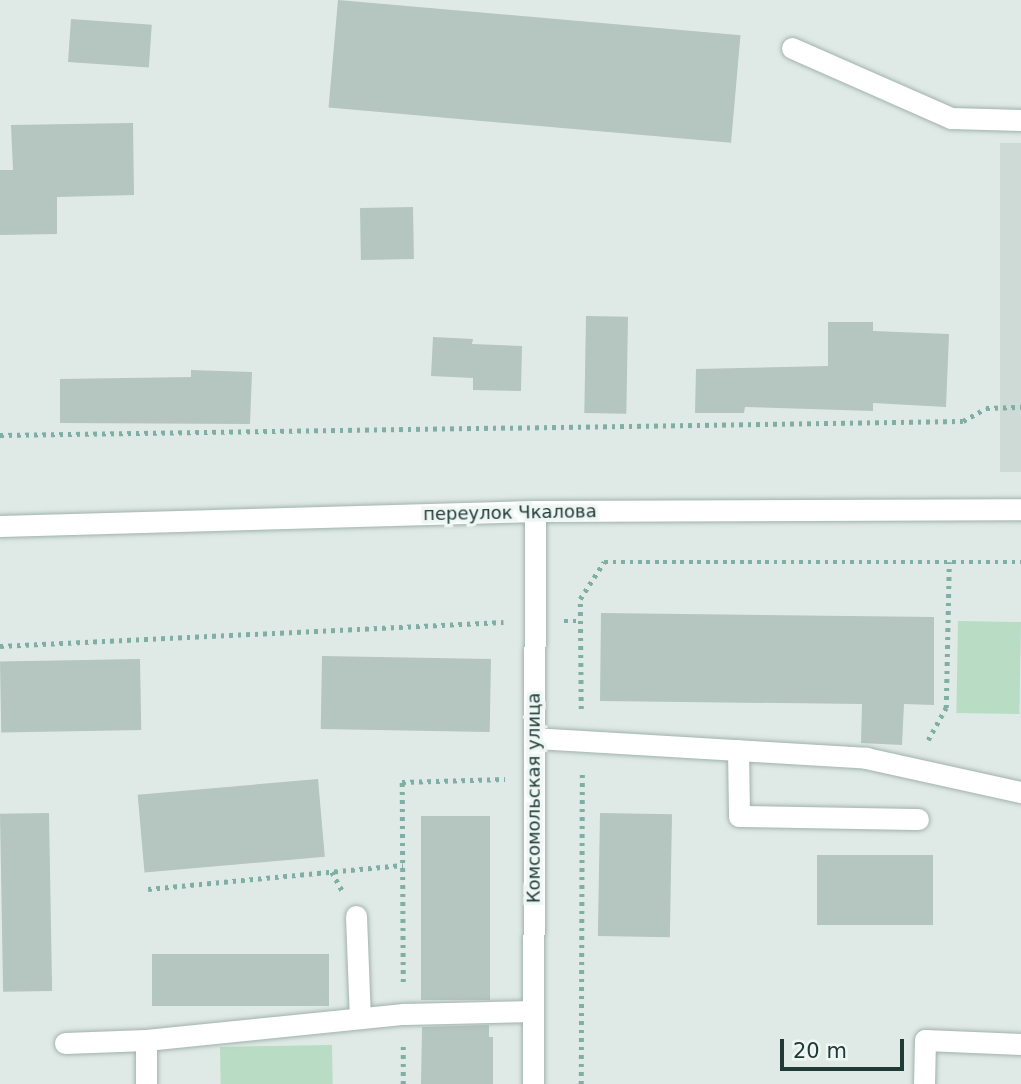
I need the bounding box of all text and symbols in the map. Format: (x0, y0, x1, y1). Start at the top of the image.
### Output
street label: переулок Чкалова (423, 501, 597, 525)
street label: Комсомольская улица (523, 693, 545, 903)
scale bar (783, 1024, 907, 1068)
text: 20 m (793, 1039, 847, 1063)

